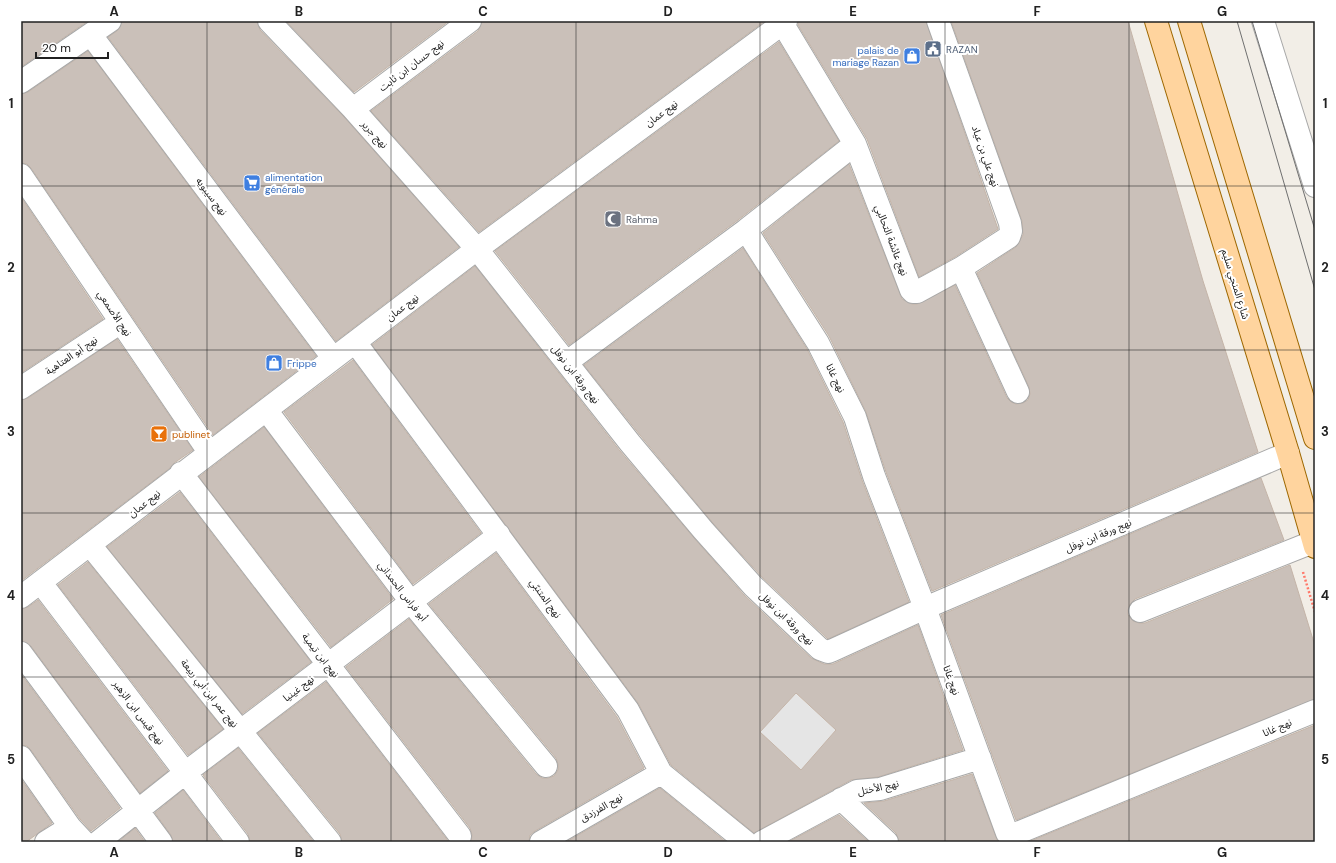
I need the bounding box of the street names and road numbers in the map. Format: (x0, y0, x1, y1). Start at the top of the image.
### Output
street label: نهج حسان ابن ثابت (376, 36, 447, 95)
street label: نهج عمان (642, 97, 681, 130)
street label: نهج جرير (357, 117, 391, 152)
street label: نهج علي بن عياد (968, 124, 1002, 189)
street label: نهج سيبويه (192, 175, 230, 219)
street label: نهج عائشة التحالبي (871, 203, 911, 278)
street label: شارع المنجي سليم (1217, 247, 1252, 321)
street label: نهج الأصمعي (93, 288, 135, 340)
street label: نهج عمان (383, 291, 422, 325)
street label: نهج أبو العتاهية (43, 333, 101, 379)
street label: نهج ورقة ابن نوفل (548, 342, 603, 407)
street label: نهج غانا (822, 362, 848, 395)
street label: نهج عمان (126, 487, 164, 521)
street label: نهج ورقة ابن نوفل (1063, 515, 1134, 556)
street label: أبو فراس الحمداني (374, 559, 430, 625)
street label: نهج المتنبّي (526, 576, 564, 622)
street label: نهج ورقة ابن نوفل (756, 589, 817, 649)
street label: نهج ابن تيمية (298, 630, 342, 681)
street label: نهج عمر ابن أبي ربيعة (177, 656, 241, 731)
street label: نهج غانا (939, 664, 963, 697)
street label: نهج غينيا (280, 672, 317, 705)
street label: نهج قيس ابن الزهير (109, 677, 167, 748)
street label: نهج غانا (1261, 715, 1294, 740)
street label: نهج الأختل (856, 777, 901, 799)
street label: نهج الفرزدق (578, 790, 625, 826)

